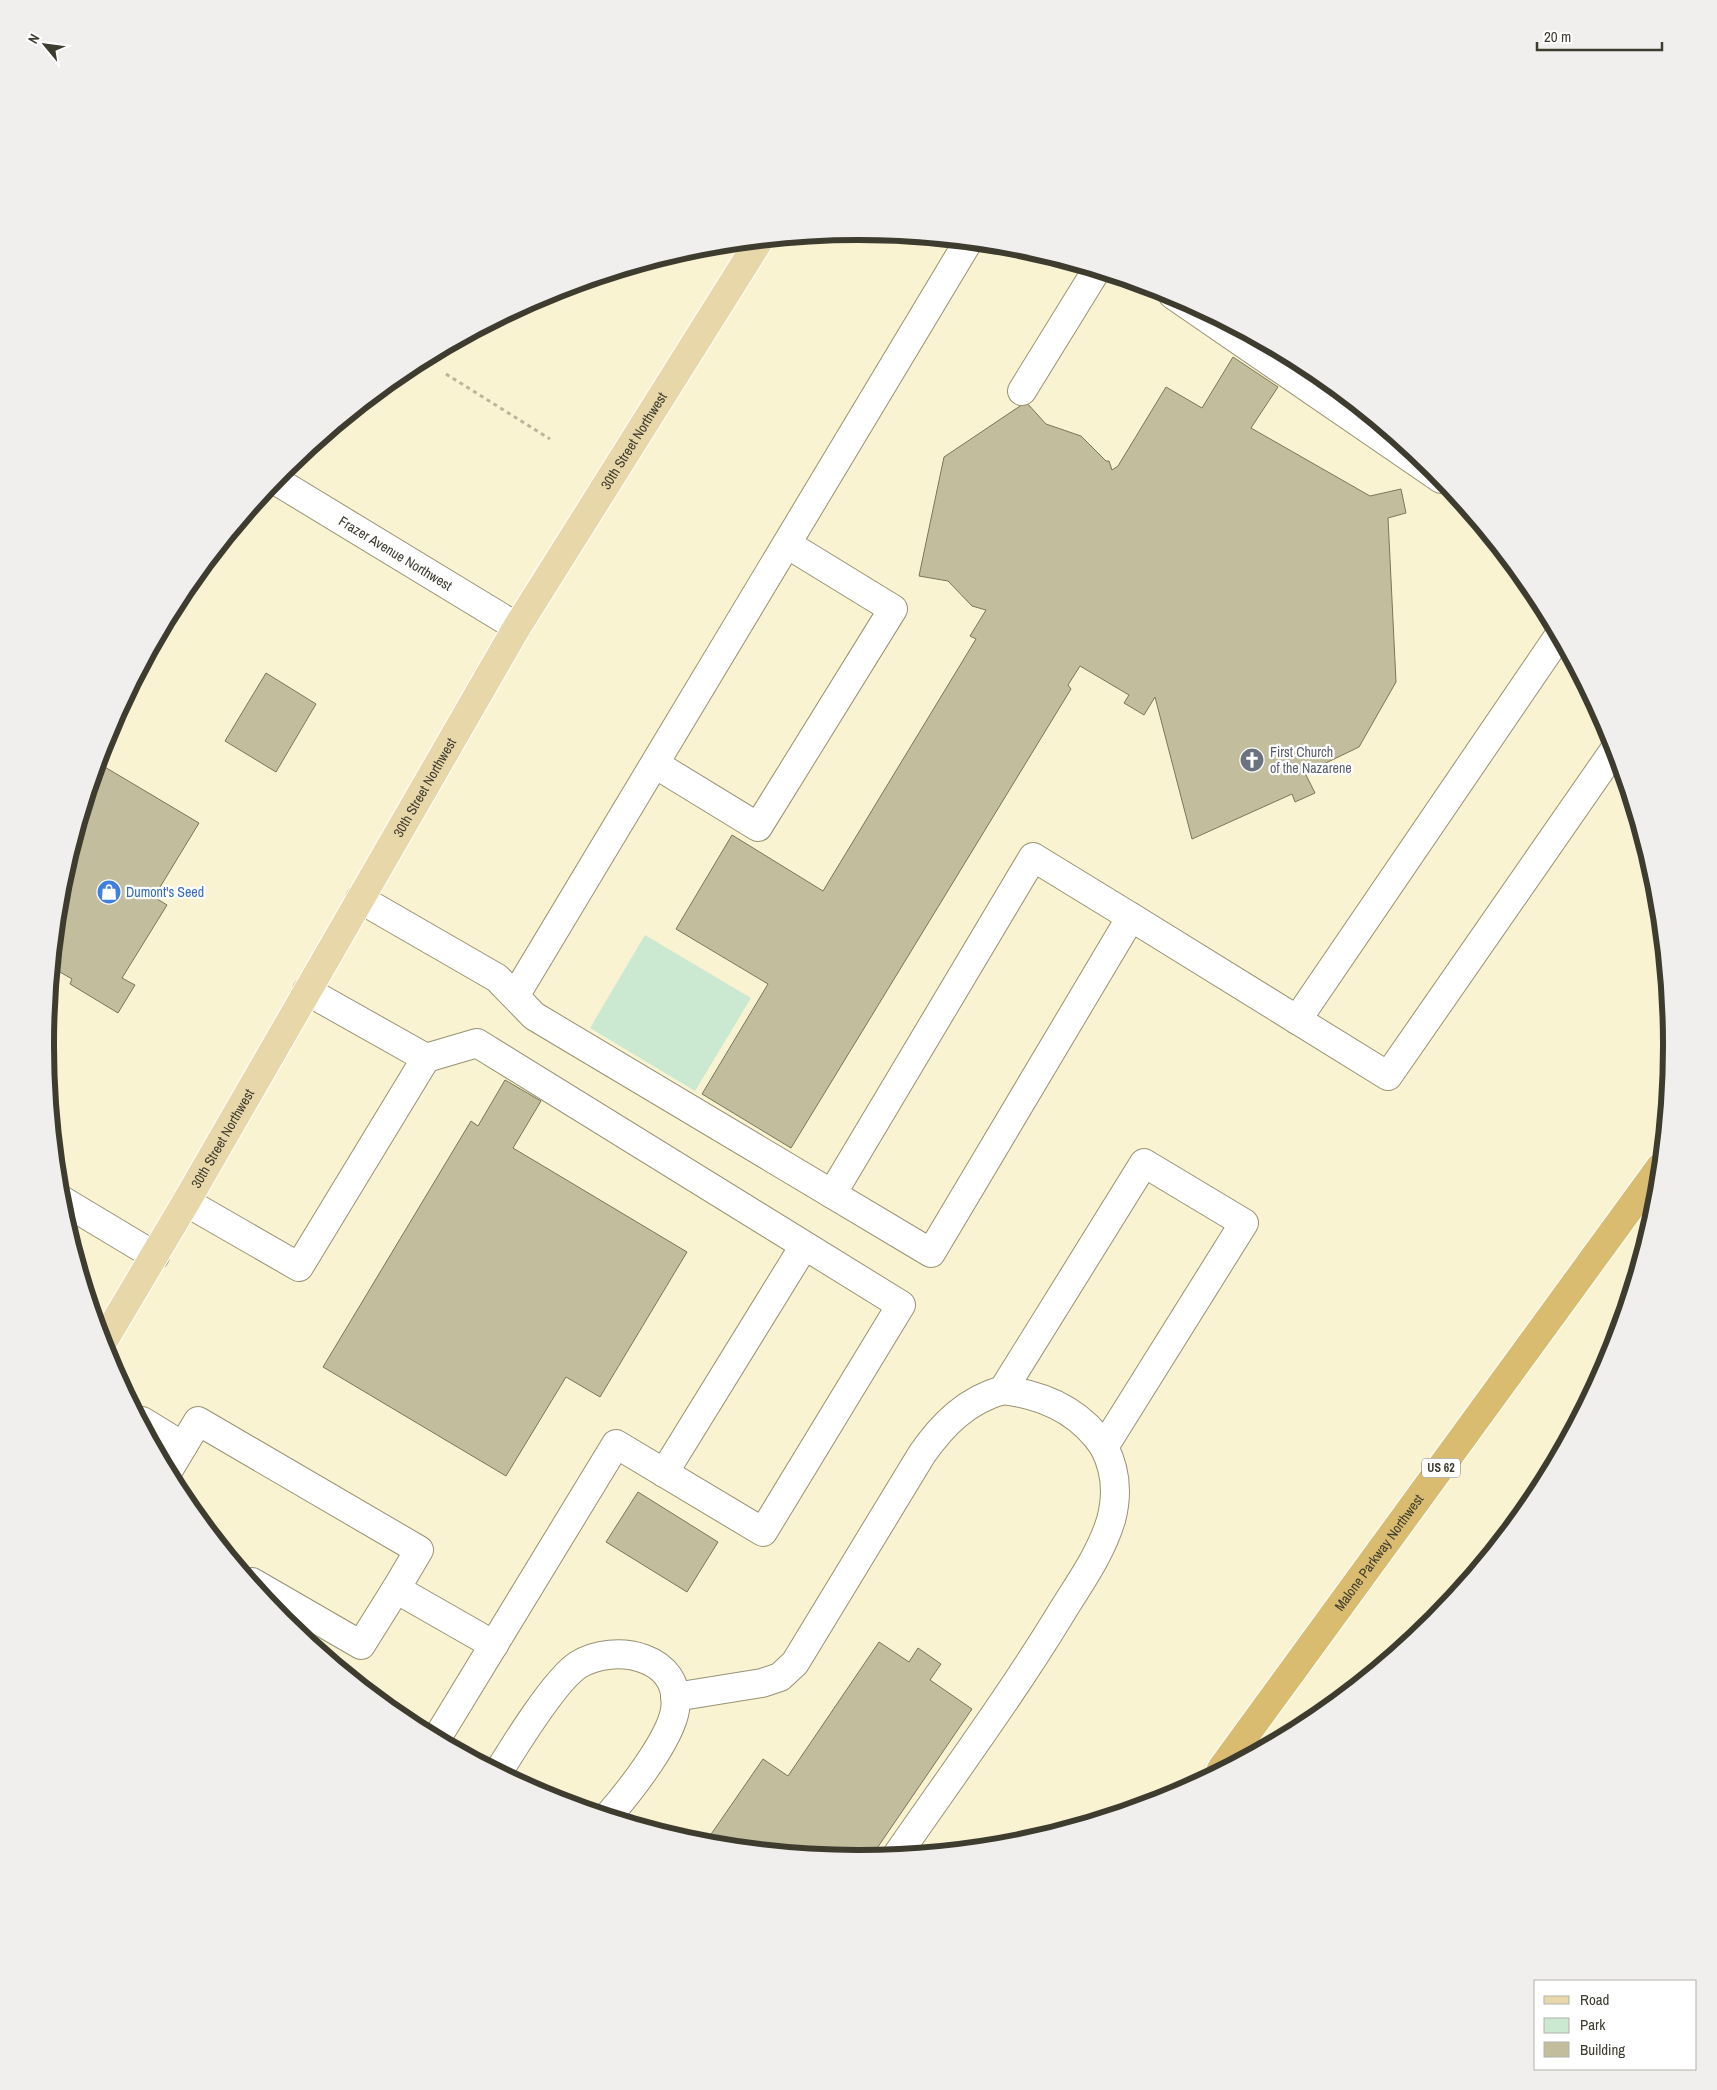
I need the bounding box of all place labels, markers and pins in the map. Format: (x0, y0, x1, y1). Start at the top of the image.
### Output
place label: First Church of the Nazarene (1270, 743, 1352, 777)
church icon: First Church of the Nazarene (1239, 747, 1265, 773)
shop icon: Dumont's Seed (96, 879, 122, 905)
place label: Dumont's Seed (126, 883, 204, 901)

